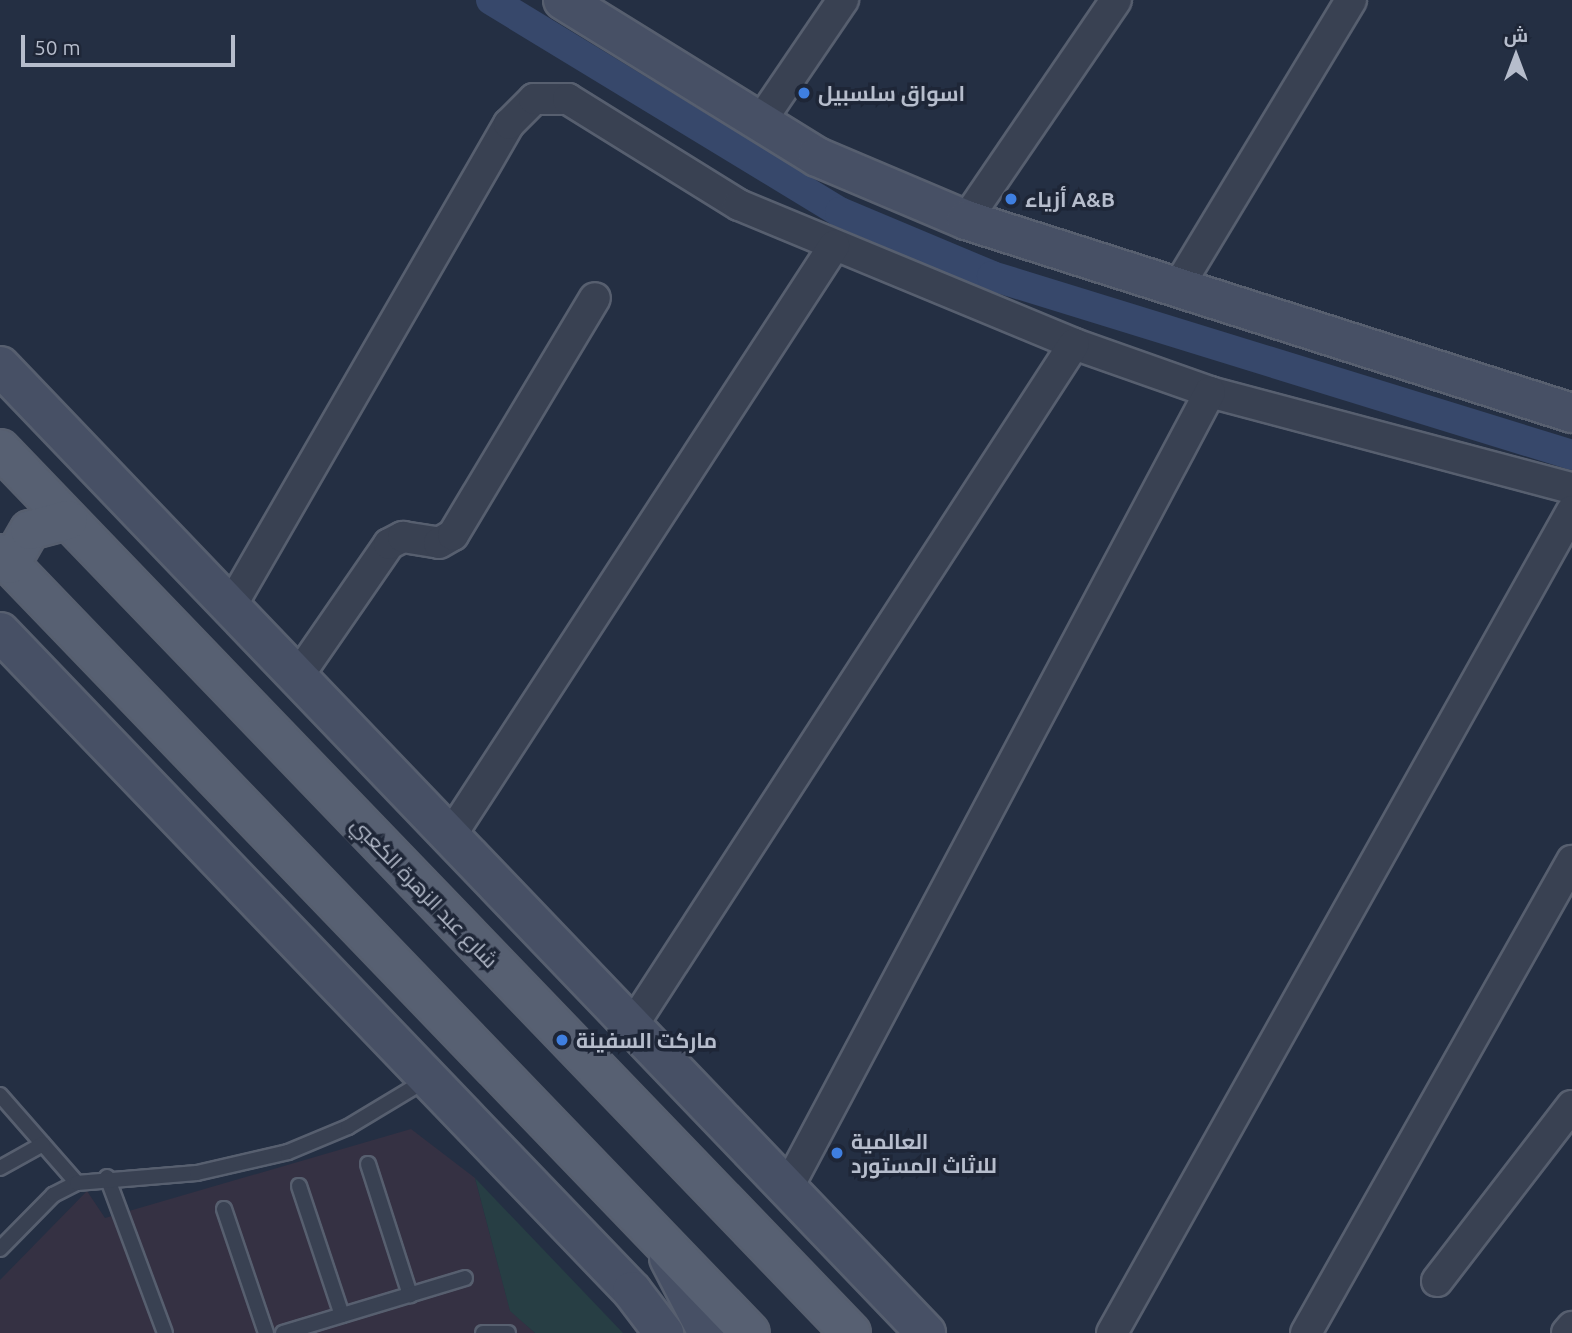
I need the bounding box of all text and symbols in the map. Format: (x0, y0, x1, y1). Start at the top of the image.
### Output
scale bar (24, 21, 238, 65)
north arrow (1481, 21, 1551, 91)
text: ش (1504, 24, 1528, 46)
text: 50 m (34, 35, 81, 59)
place label: اسواق سلسبيل (818, 80, 965, 106)
marker: اسواق سلسبيل (796, 85, 812, 101)
place label: أزياء A&B (1025, 186, 1115, 212)
marker: أزياء A&B (1003, 191, 1019, 207)
street label: شارع عبد الزهرة الكعبي (347, 811, 503, 973)
place label: ماركت السفينة (576, 1027, 717, 1053)
marker: ماركت السفينة (554, 1032, 570, 1048)
place label: العالمية للاثاث المستورد (851, 1128, 997, 1178)
marker: العالمية للاثاث المستورد (829, 1145, 845, 1161)

